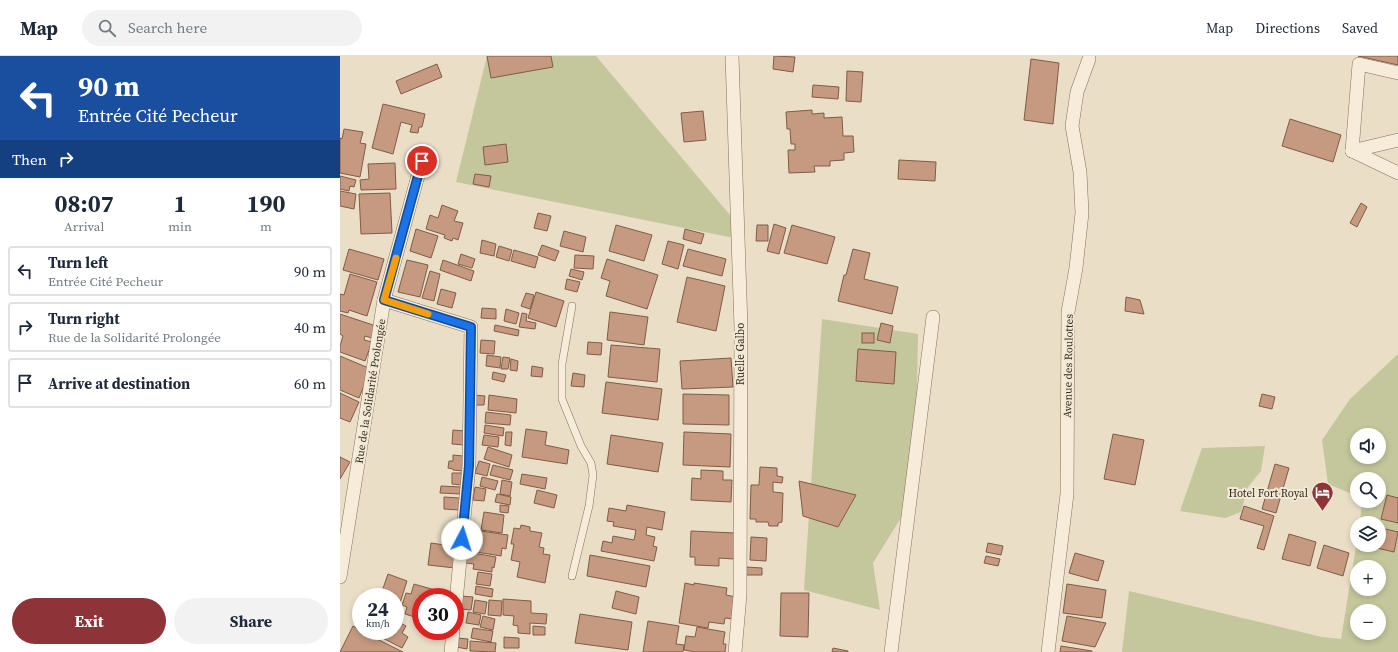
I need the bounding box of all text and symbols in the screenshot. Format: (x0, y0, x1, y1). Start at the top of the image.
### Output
search box (82, 10, 362, 46)
text: Map (20, 15, 58, 41)
icon: search (96, 17, 118, 39)
text: Search here (128, 17, 207, 38)
text: Map (1206, 18, 1233, 38)
text: Directions (1255, 18, 1320, 38)
text: Saved (1342, 18, 1378, 38)
text: 90 m (78, 67, 140, 105)
icon: left (12, 72, 64, 124)
text: Entrée Cité Pecheur (78, 103, 238, 128)
pin (405, 144, 439, 178)
icon: right (55, 148, 77, 170)
text: Then (12, 149, 47, 170)
icon: arrive (411, 150, 433, 172)
text: 08:07 (55, 187, 114, 220)
text: 1 (174, 187, 187, 220)
text: 190 (246, 187, 285, 220)
text: Arrival (64, 218, 104, 235)
text: min (168, 218, 192, 235)
text: m (260, 218, 272, 235)
text: Turn left (48, 252, 108, 273)
icon: left (14, 260, 36, 282)
text: 90 m (294, 261, 326, 282)
text: Entrée Cité Pecheur (48, 273, 163, 290)
text: Turn right (48, 308, 120, 329)
street label: Avenue des Roulottes (1060, 314, 1077, 418)
icon: right (14, 316, 36, 338)
text: 40 m (294, 317, 326, 338)
street label: Rue de la Solidarité Prolongée (352, 317, 389, 465)
street label: Ruelle Galbo (733, 323, 748, 385)
text: Rue de la Solidarité Prolongée (48, 329, 221, 346)
icon: arrive (14, 372, 36, 394)
text: Arrive at destination (48, 373, 190, 394)
text: 60 m (294, 373, 326, 394)
map controls (1350, 428, 1386, 640)
button: sound (1350, 428, 1386, 464)
button: search (1350, 472, 1386, 508)
hotel icon: Hotel Fort Royal (1310, 480, 1336, 513)
place label: Hotel Fort Royal (1228, 486, 1308, 501)
button: layers (1350, 516, 1386, 552)
position arrow (441, 518, 483, 560)
button: + (1350, 560, 1386, 596)
speed limit sign: 30 (412, 588, 464, 640)
text: 24 (367, 595, 389, 623)
button: Exit (12, 598, 166, 644)
button: Share (174, 598, 328, 644)
button: − (1350, 604, 1386, 640)
text: km/h (366, 617, 390, 630)

